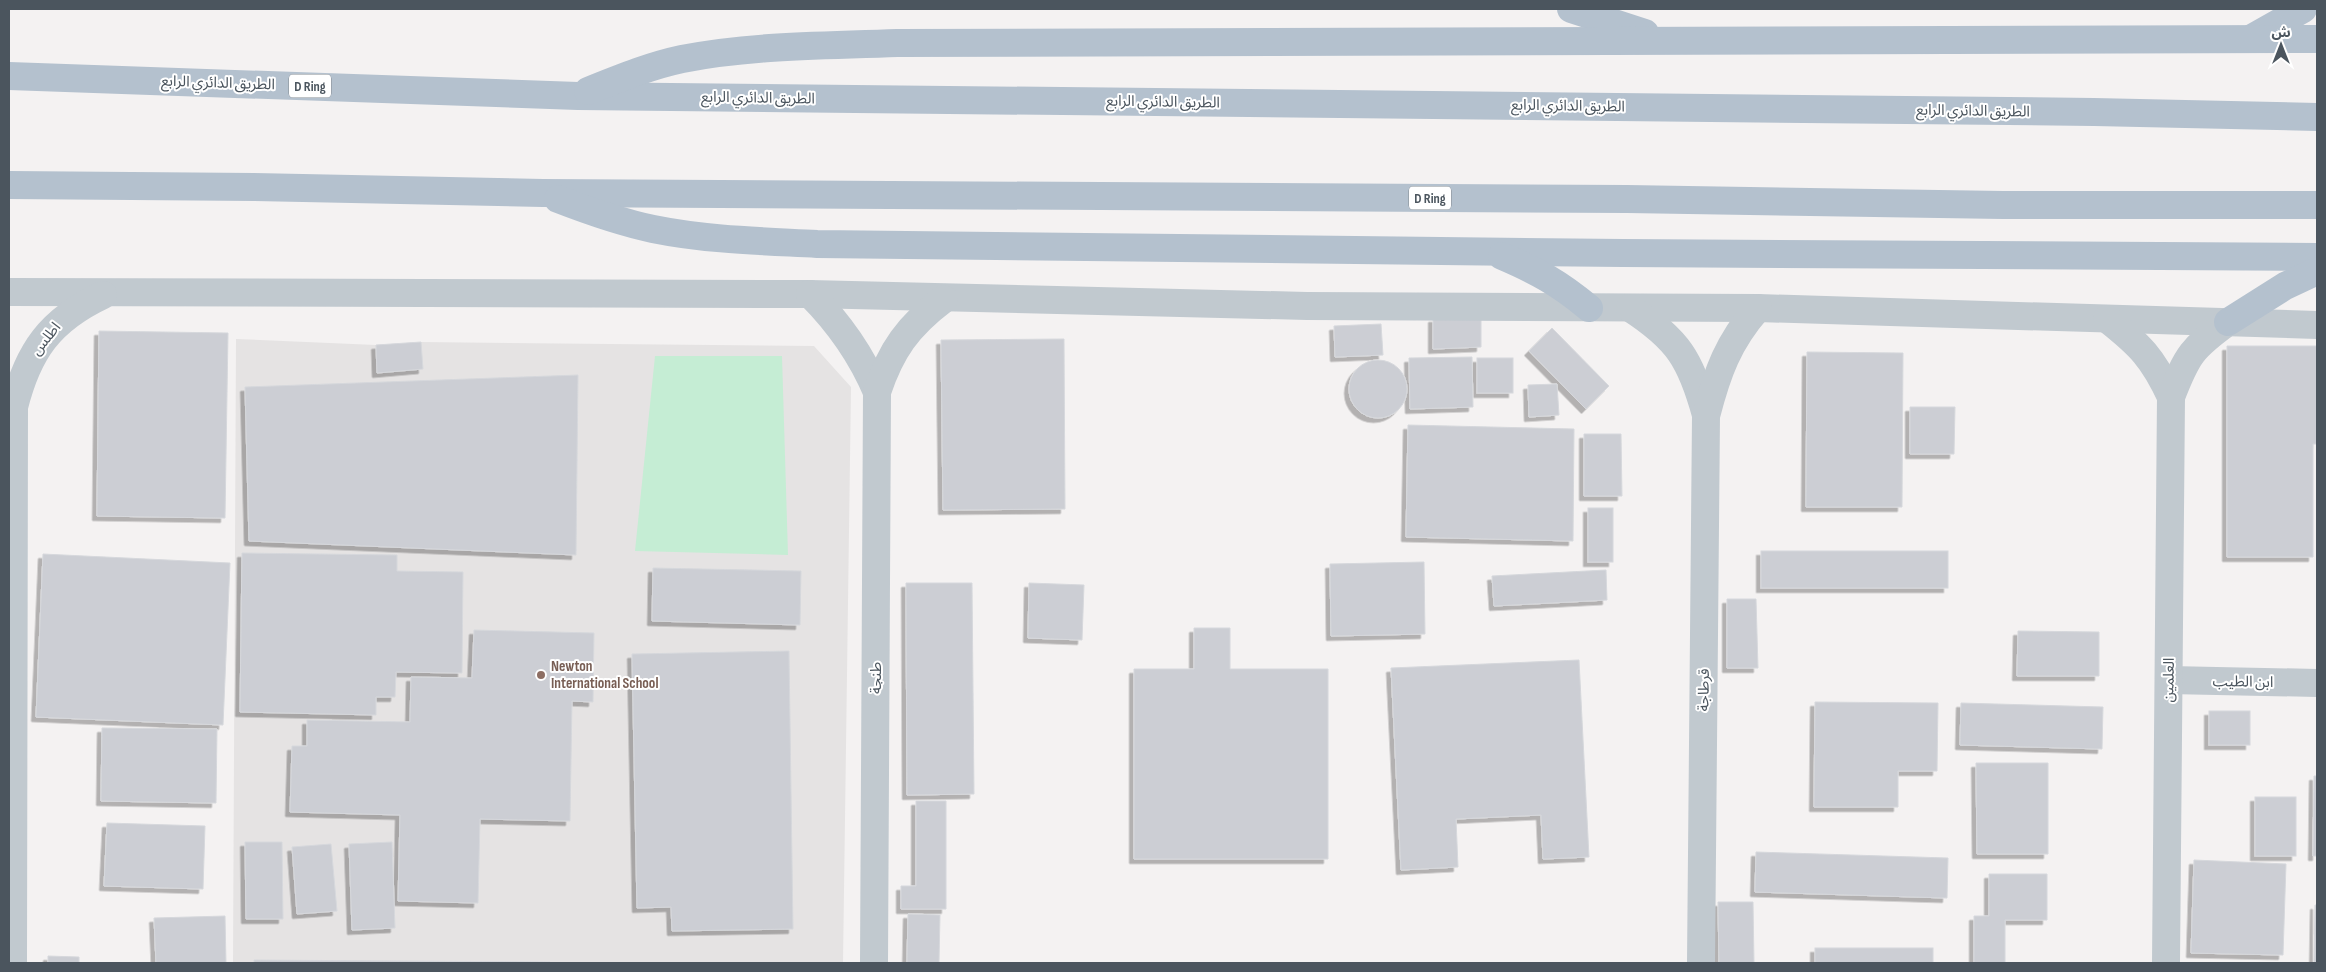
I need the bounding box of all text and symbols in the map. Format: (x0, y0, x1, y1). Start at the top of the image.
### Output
north arrow (2256, 20, 2306, 70)
text: ش (2271, 24, 2291, 41)
street label: الطريق الدائري الرابع (161, 72, 275, 96)
road number: D Ring (289, 74, 331, 98)
street label: الطريق الدائري الرابع (701, 88, 815, 110)
street label: الطريق الدائري الرابع (1106, 92, 1220, 114)
street label: الطريق الدائري الرابع (1511, 96, 1625, 118)
street label: الطريق الدائري الرابع (1916, 101, 2030, 123)
road number: D Ring (1409, 187, 1451, 210)
street label: اطلس (27, 319, 65, 359)
place label: Newton International School (551, 657, 658, 693)
street label: العلمين (2159, 657, 2179, 703)
street label: طنجة (867, 662, 886, 694)
street label: قرطاجة (1694, 668, 1714, 712)
marker: Newton International School (535, 669, 547, 681)
street label: ابن الطيب (2212, 672, 2274, 692)

